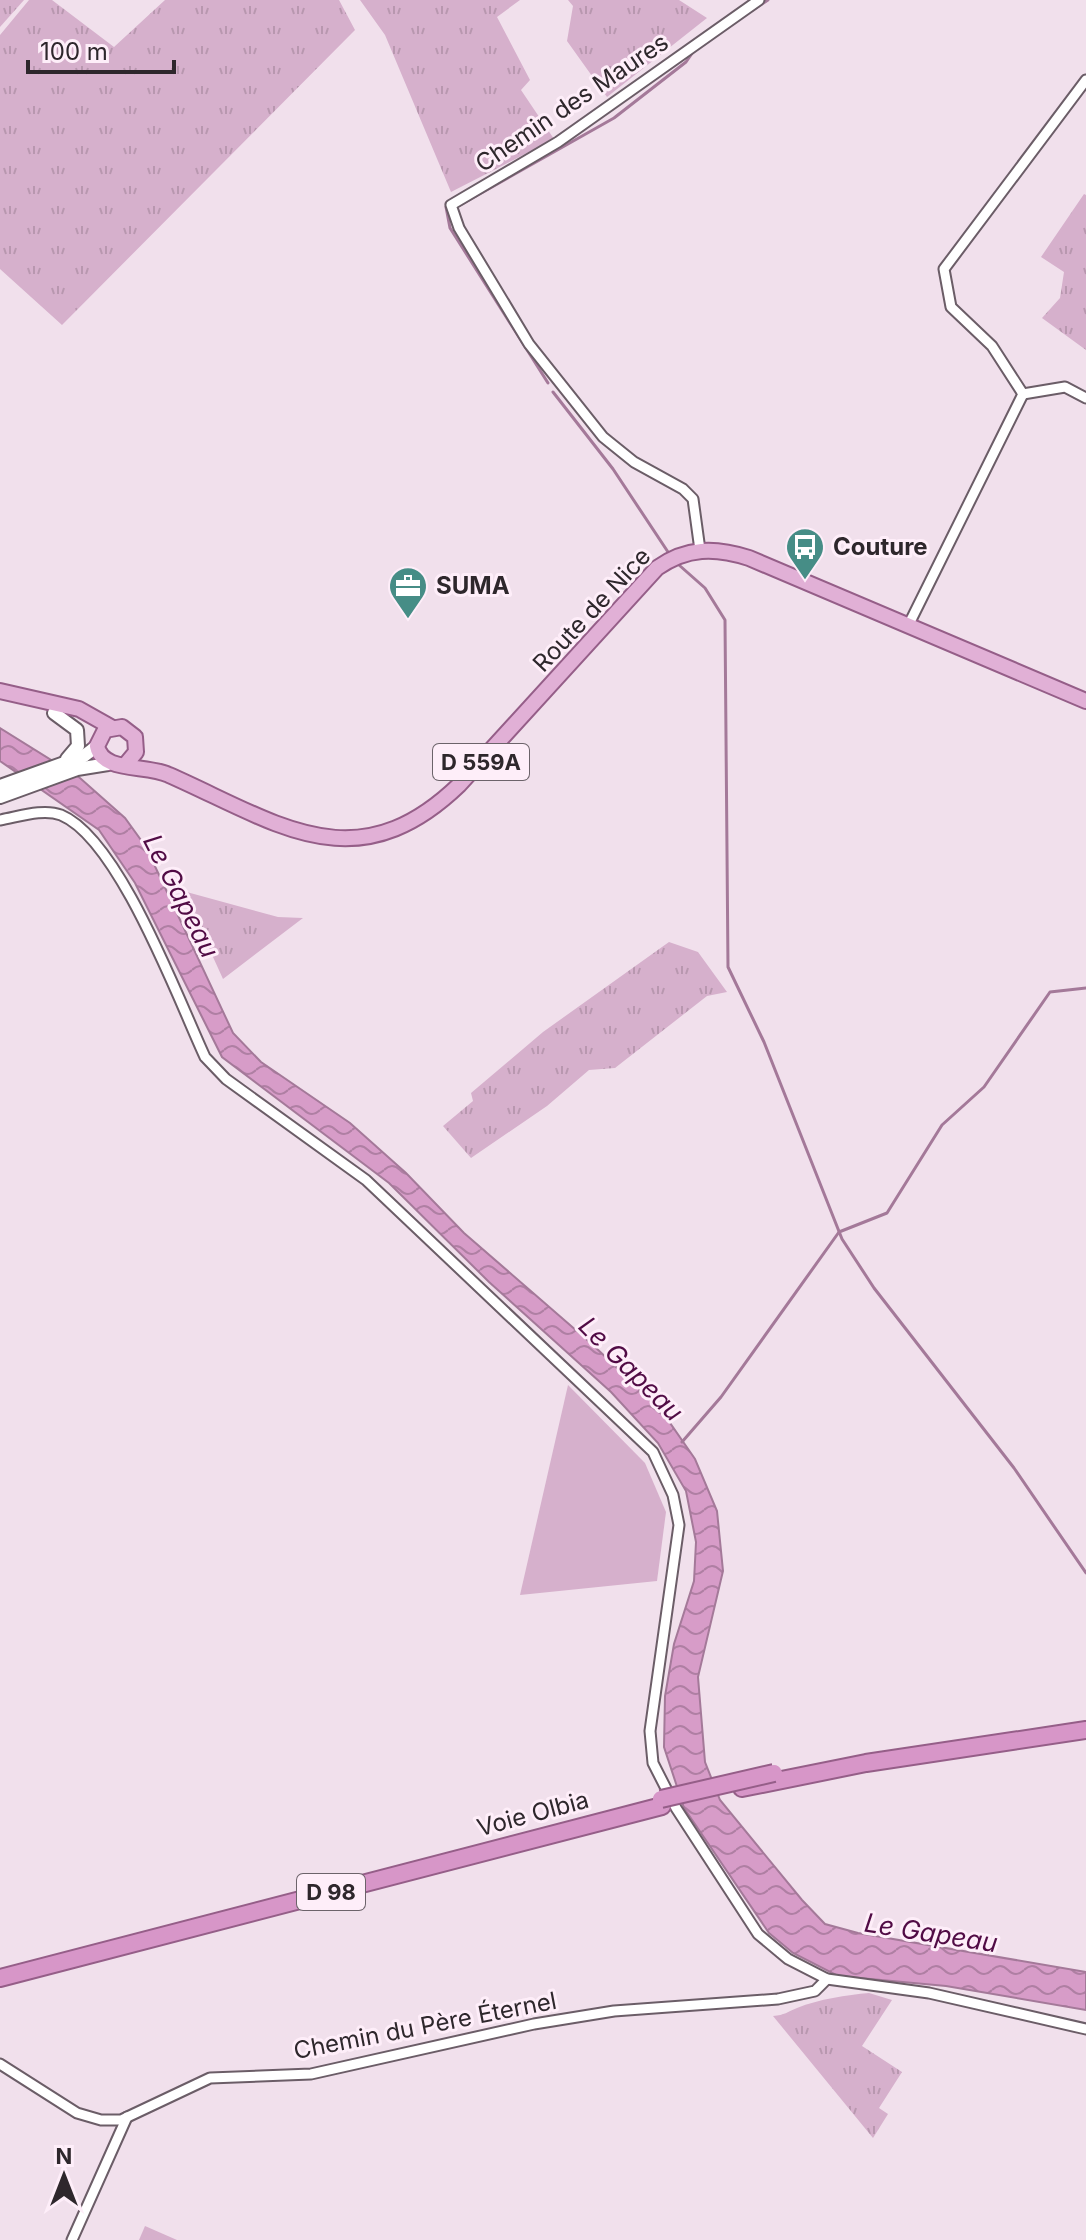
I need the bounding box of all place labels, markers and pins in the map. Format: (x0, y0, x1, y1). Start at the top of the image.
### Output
bus stop icon: Couture (784, 526, 826, 581)
place label: Couture (833, 532, 928, 561)
office icon: SUMA (387, 565, 429, 620)
place label: SUMA (436, 571, 510, 600)

